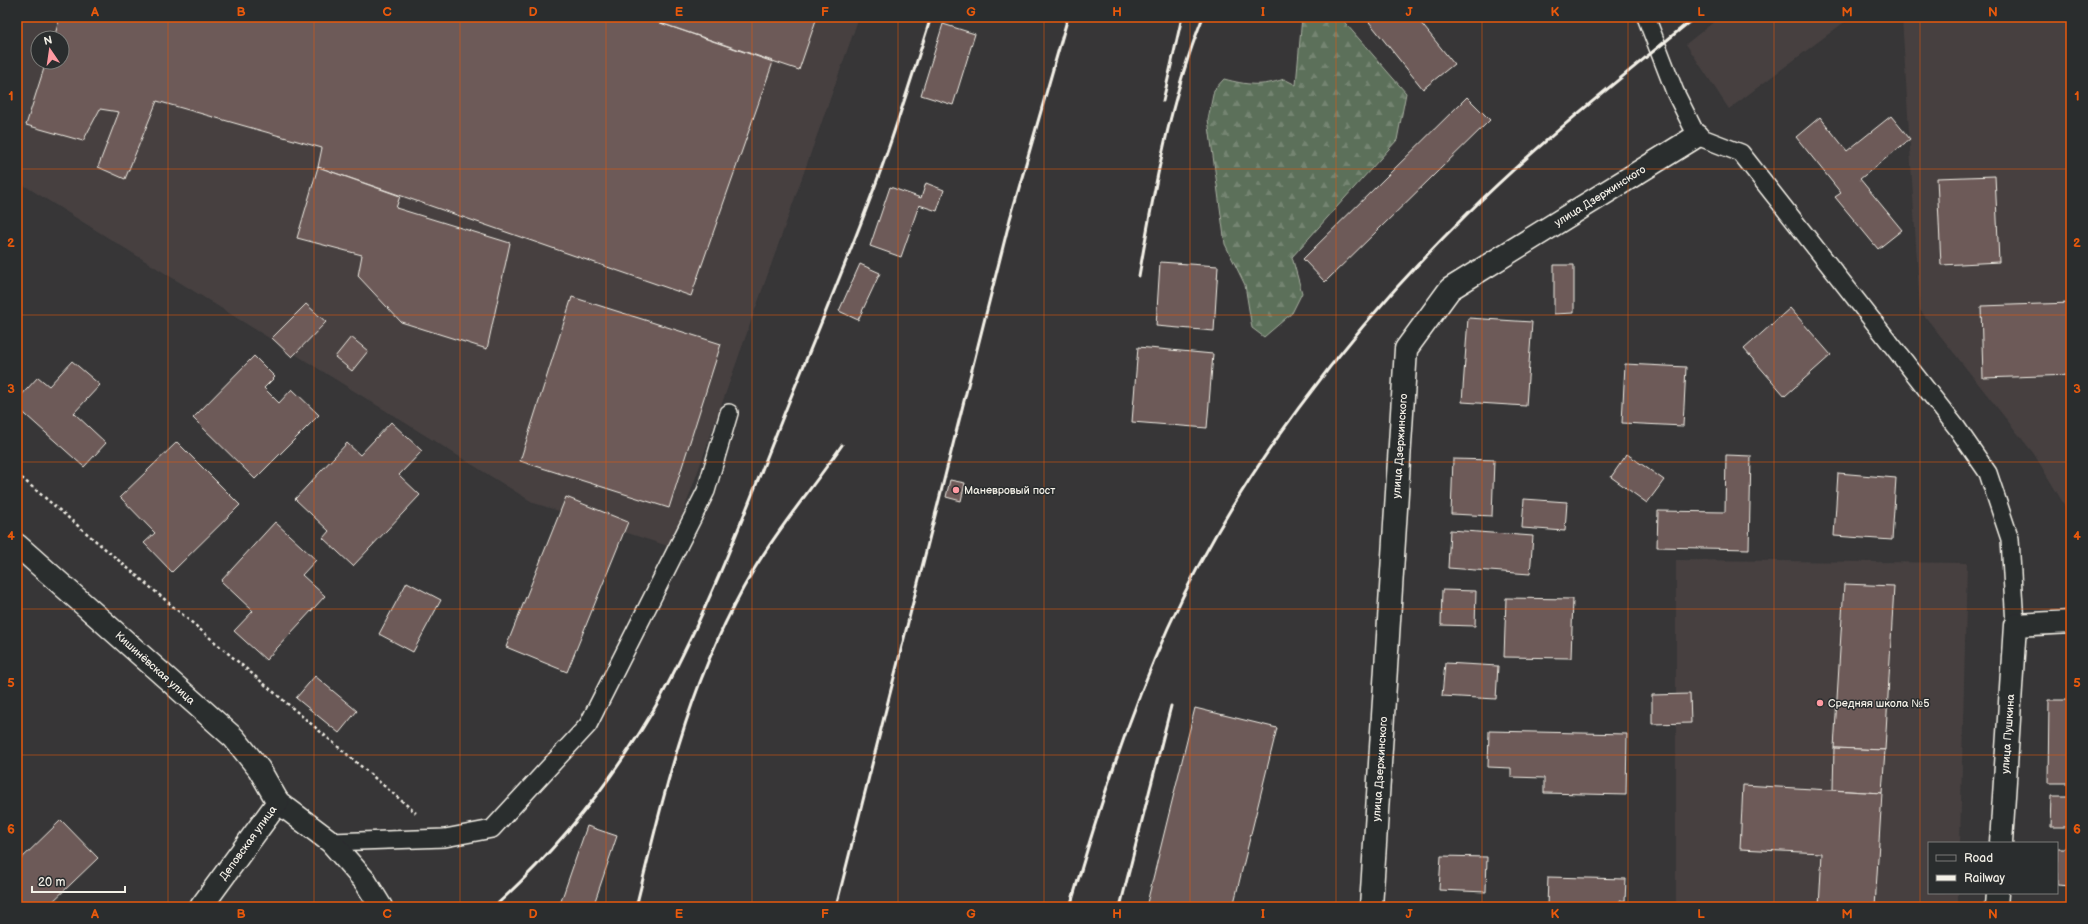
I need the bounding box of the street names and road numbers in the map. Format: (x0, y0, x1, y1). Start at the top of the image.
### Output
street label: улица Дзержинского (1552, 162, 1648, 229)
street label: улица Дзержинского (1390, 393, 1410, 499)
street label: Кишинёвская улица (112, 629, 198, 708)
street label: улица Пушкина (1999, 693, 2017, 774)
street label: улица Дзержинского (1370, 716, 1390, 822)
street label: Деповская улица (217, 803, 280, 883)

